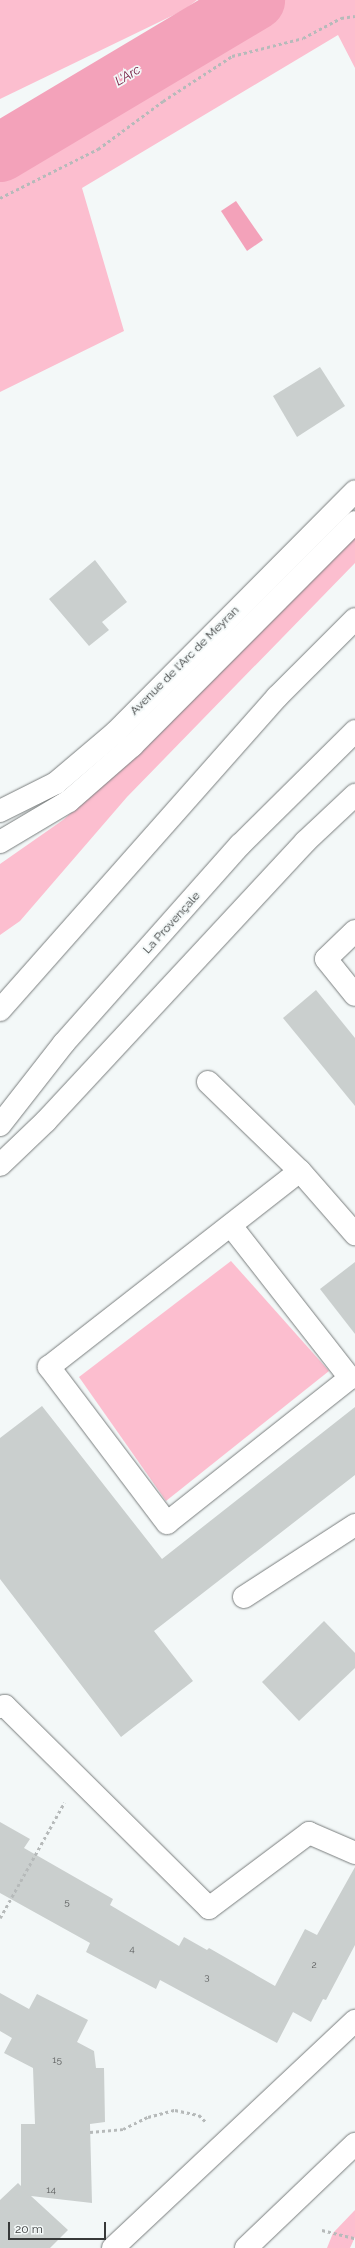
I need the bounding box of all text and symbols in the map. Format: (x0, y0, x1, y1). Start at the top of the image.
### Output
water label: L'Arc (112, 62, 144, 90)
street label: Avenue de l'Arc de Meyran (127, 603, 243, 719)
street label: La Provençale (140, 889, 204, 957)
house number: 5 (64, 1896, 70, 1908)
house number: 4 (129, 1943, 135, 1955)
house number: 2 (311, 1959, 317, 1971)
house number: 3 (204, 1971, 210, 1983)
house number: 15 (52, 2054, 62, 2066)
house number: 14 (46, 2184, 56, 2196)
scale bar (10, 2214, 108, 2240)
text: 20 m (15, 2222, 43, 2236)

